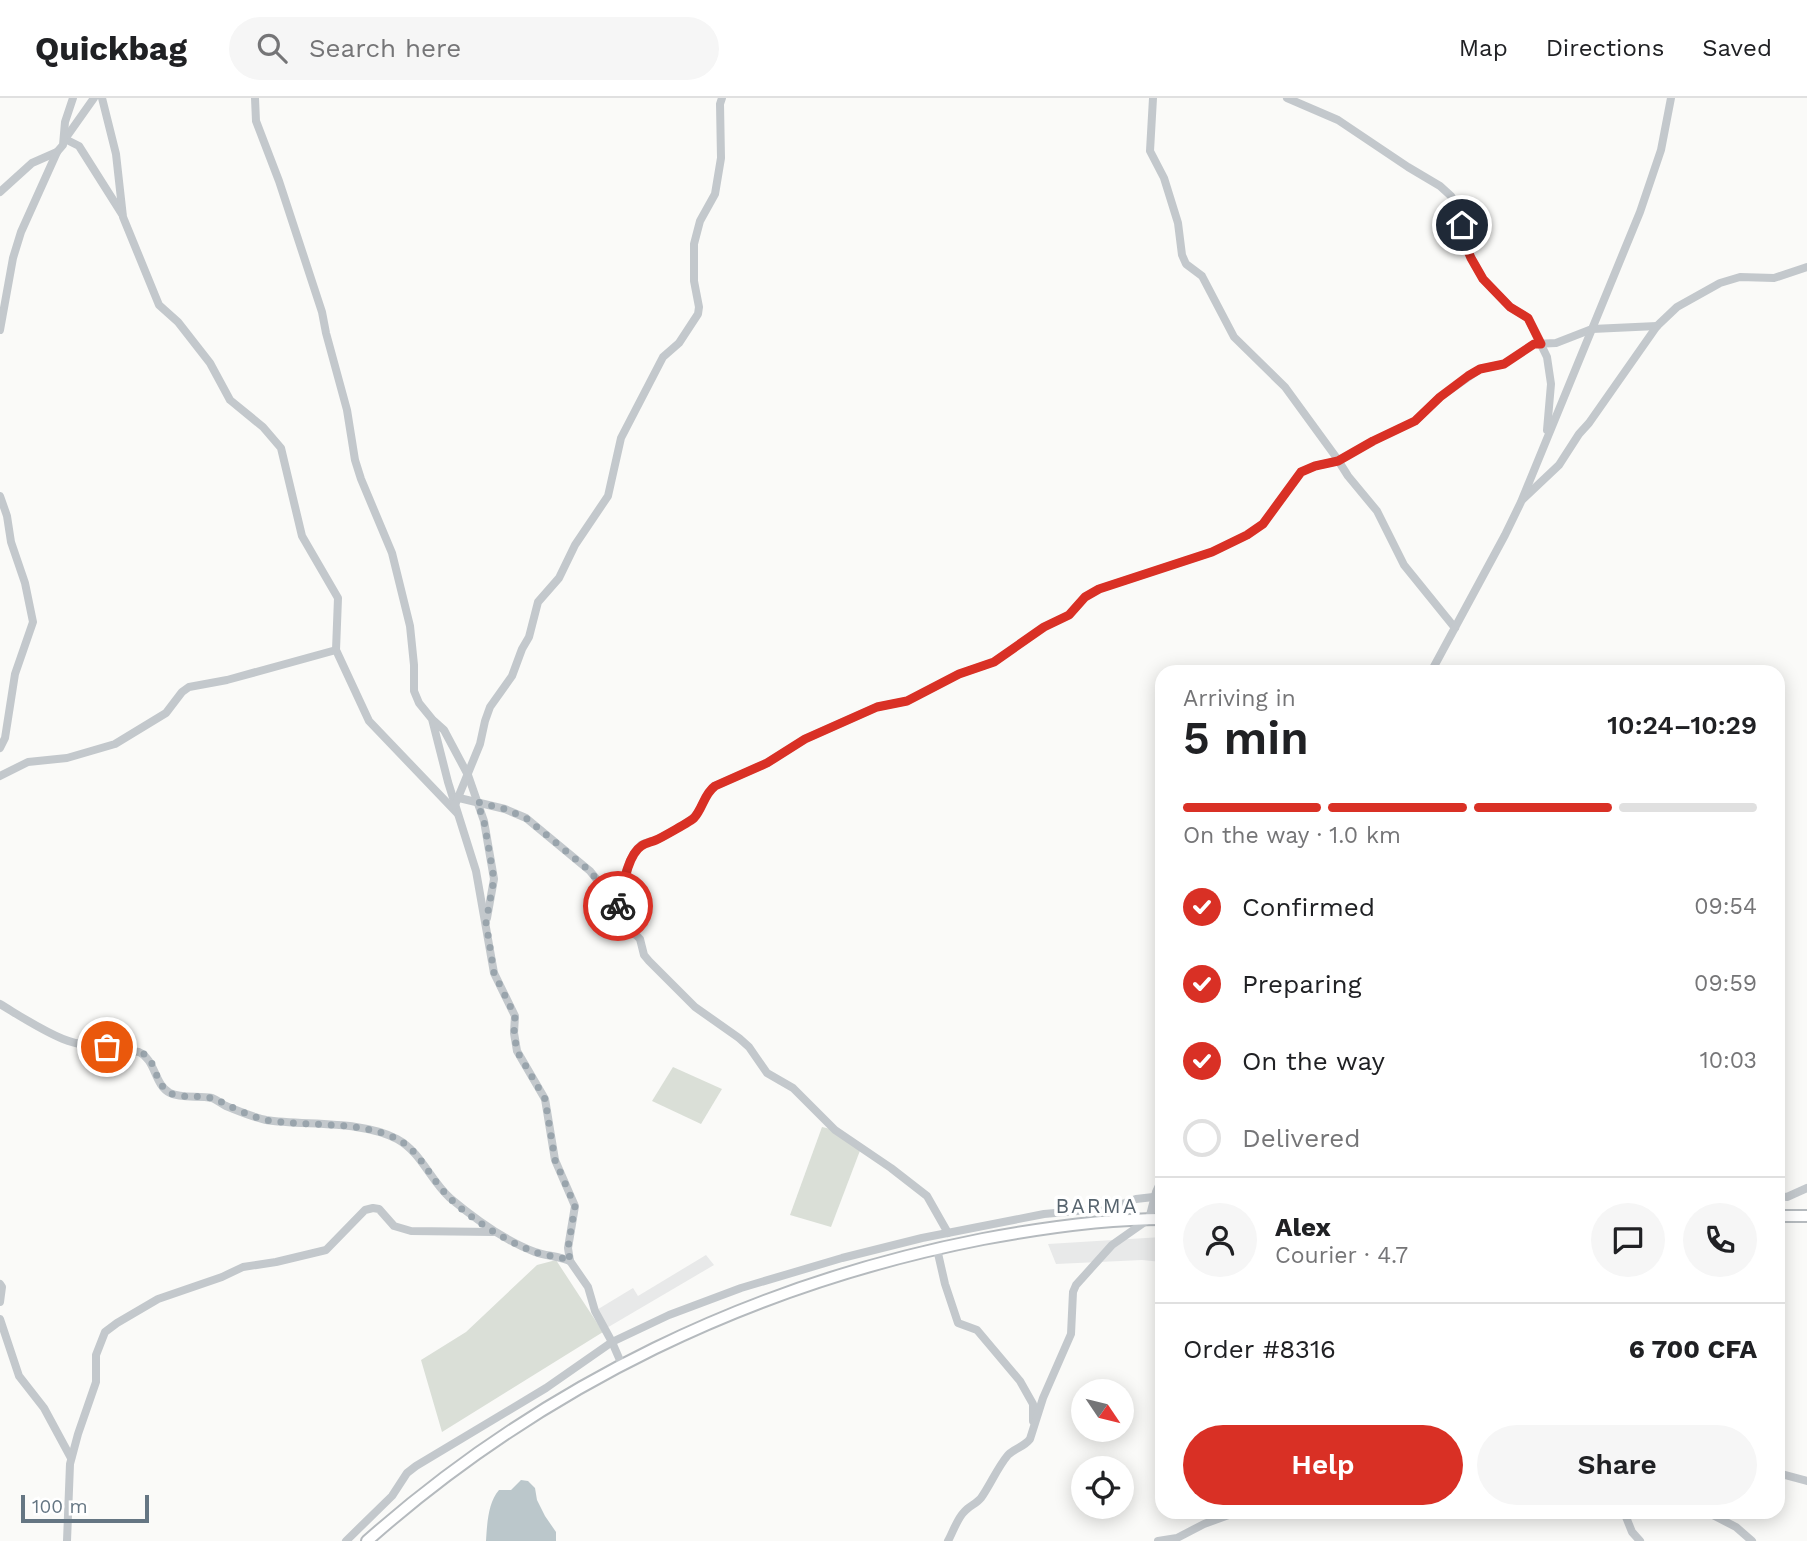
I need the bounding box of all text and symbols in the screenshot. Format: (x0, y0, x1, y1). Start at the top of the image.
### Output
search box (229, 17, 719, 80)
text: Quickbag (35, 29, 187, 68)
icon: search (253, 29, 291, 67)
text: Search here (309, 33, 461, 63)
text: Map (1459, 34, 1508, 62)
text: Directions (1546, 34, 1664, 62)
text: Saved (1702, 34, 1772, 62)
pin (1432, 195, 1492, 255)
icon: home (1443, 206, 1481, 244)
text: Arriving in (1183, 685, 1296, 712)
text: 10:24–10:29 (1607, 710, 1757, 740)
text: 5 min (1183, 711, 1309, 765)
text: On the way · 1.0 km (1183, 822, 1401, 849)
courier (583, 871, 653, 941)
icon: bike (599, 887, 637, 925)
icon: check (1183, 888, 1221, 926)
text: Confirmed (1242, 892, 1375, 922)
text: 09:54 (1694, 893, 1757, 920)
icon: check (1183, 965, 1221, 1003)
text: Preparing (1242, 969, 1362, 999)
text: 09:59 (1694, 970, 1757, 997)
pin (77, 1017, 137, 1077)
icon: bag (88, 1028, 126, 1066)
icon: check (1183, 1042, 1221, 1080)
text: On the way (1242, 1046, 1385, 1076)
text: 10:03 (1700, 1047, 1757, 1074)
text: Delivered (1242, 1123, 1361, 1153)
district label: BARMA (1055, 1193, 1139, 1218)
button: person (1183, 1203, 1257, 1277)
button: chat (1591, 1203, 1665, 1277)
button: phone (1683, 1203, 1757, 1277)
text: Alex (1275, 1212, 1331, 1242)
text: Courier · 4.7 (1275, 1242, 1408, 1269)
text: Order #8316 (1183, 1334, 1336, 1364)
text: 6 700 CFA (1629, 1334, 1757, 1364)
north arrow (1071, 1379, 1134, 1442)
map controls (1071, 1379, 1134, 1519)
button: Help (1183, 1425, 1463, 1505)
button: Share (1477, 1425, 1757, 1505)
button: locate (1071, 1456, 1134, 1519)
scale bar (21, 1492, 149, 1524)
text: 100 m (32, 1495, 88, 1518)

